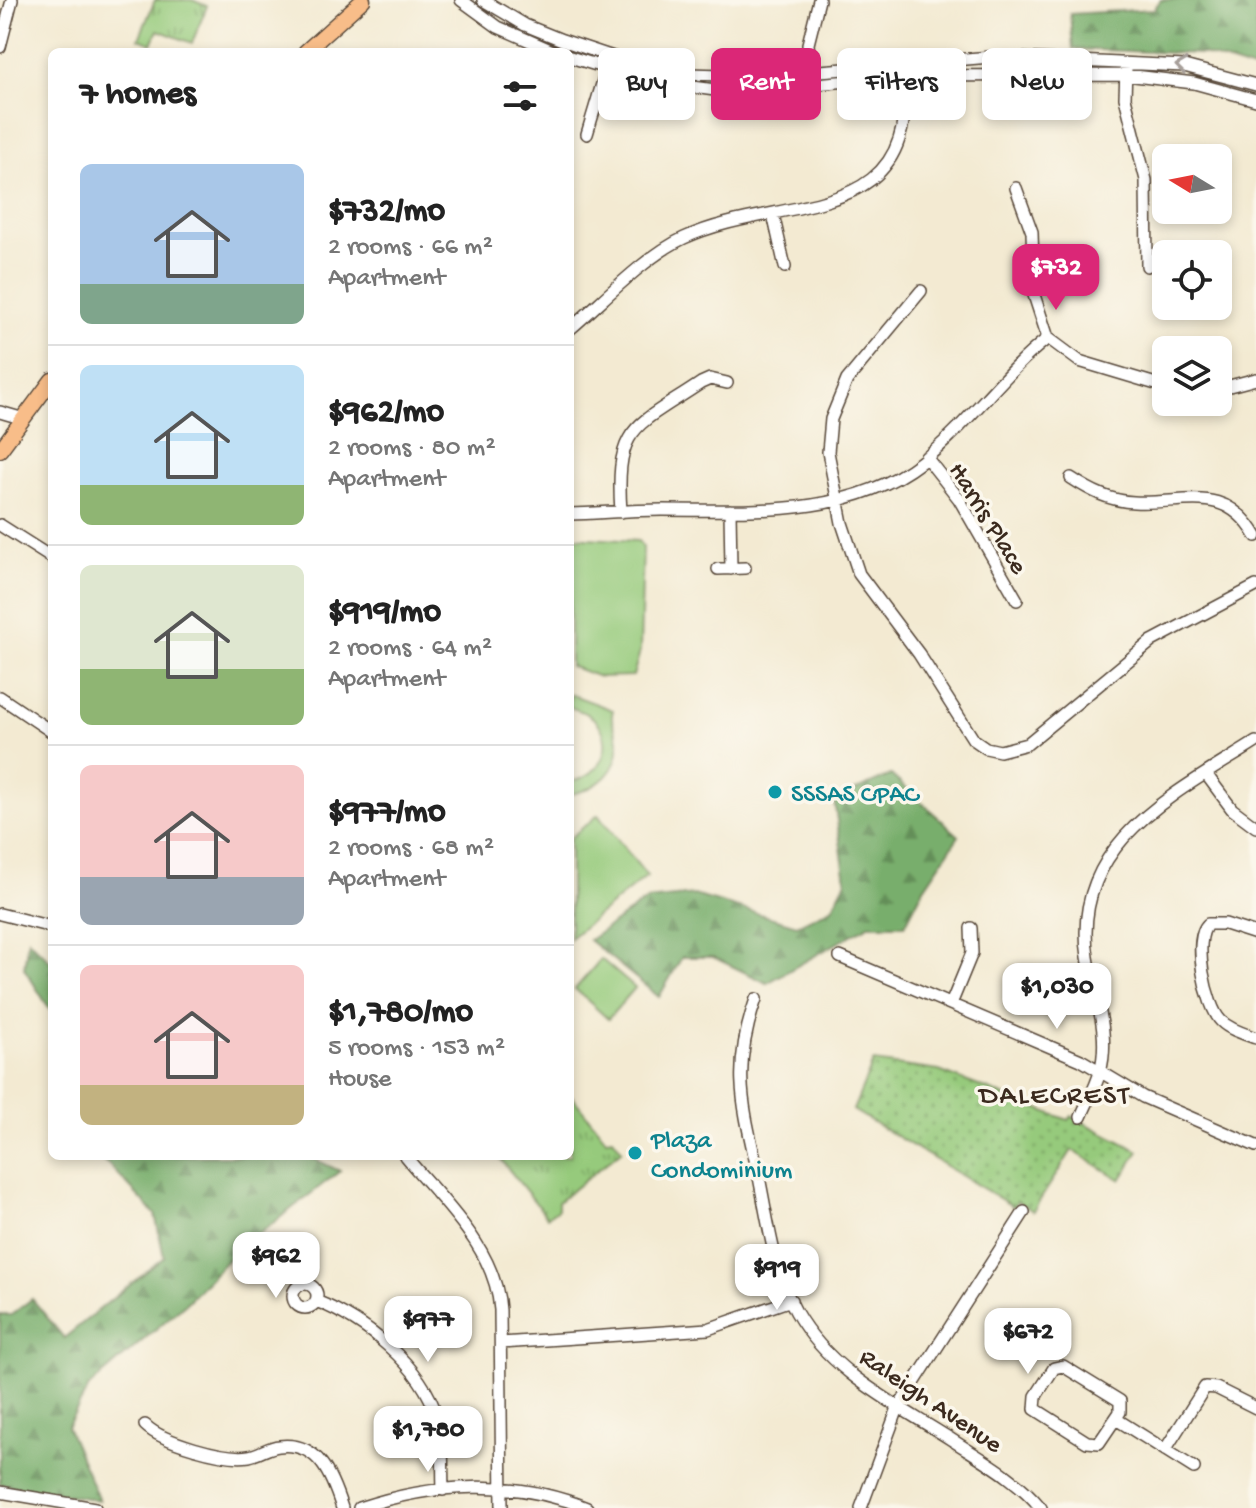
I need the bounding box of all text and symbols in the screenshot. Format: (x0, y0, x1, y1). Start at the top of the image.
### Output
chip: Buy (598, 48, 695, 120)
chip: Rent (711, 48, 821, 120)
chip: Filters (837, 48, 966, 120)
chip: New (982, 48, 1092, 120)
one-way arrow (1174, 58, 1187, 75)
icon: filters (498, 74, 542, 118)
text: 7 homes (80, 76, 196, 116)
north arrow (1152, 144, 1232, 224)
map controls (1152, 144, 1232, 416)
text: $732/mo (328, 193, 445, 233)
icon: home (144, 196, 240, 292)
text: 2 rooms · 66 m² (328, 233, 493, 264)
button: locate (1152, 240, 1232, 320)
pin: $732 (1009, 244, 1103, 312)
text: $732 (1030, 254, 1082, 285)
text: Apartment (328, 264, 445, 295)
button: layers (1152, 336, 1232, 416)
text: $962/mo (328, 394, 444, 434)
icon: home (144, 397, 240, 493)
text: 2 rooms · 80 m² (328, 434, 496, 465)
street label: Harris Place (940, 458, 1033, 581)
text: Apartment (328, 465, 445, 496)
text: $919/mo (328, 594, 441, 634)
icon: home (144, 597, 240, 693)
text: 2 rooms · 64 m² (328, 634, 492, 665)
text: Apartment (328, 665, 445, 696)
place label: SSSAS CPAC (791, 781, 921, 812)
marker: SSSAS CPAC (766, 783, 784, 801)
text: $977/mo (328, 794, 446, 834)
icon: home (144, 797, 240, 893)
text: 2 rooms · 68 m² (328, 834, 494, 865)
text: Apartment (328, 865, 445, 896)
pin: $1,030 (992, 963, 1122, 1031)
text: $1,030 (1020, 973, 1094, 1004)
text: $1,780/mo (328, 994, 473, 1034)
icon: home (144, 997, 240, 1093)
text: 5 rooms · 153 m² (328, 1034, 505, 1065)
text: House (328, 1065, 392, 1096)
district label: DALECREST (977, 1081, 1131, 1114)
place label: Plaza Condominium (650, 1127, 792, 1188)
marker: Plaza Condominium (626, 1144, 644, 1162)
pin: $962 (229, 1232, 323, 1300)
text: $962 (251, 1242, 301, 1273)
pin: $919 (730, 1244, 824, 1312)
text: $919 (753, 1254, 801, 1285)
pin: $977 (381, 1296, 475, 1364)
text: $977 (402, 1306, 454, 1337)
pin: $672 (981, 1308, 1075, 1376)
text: $672 (1002, 1318, 1054, 1349)
street label: Raleigh Avenue (852, 1343, 1007, 1462)
pin: $1,780 (363, 1406, 493, 1474)
text: $1,780 (392, 1416, 464, 1447)

